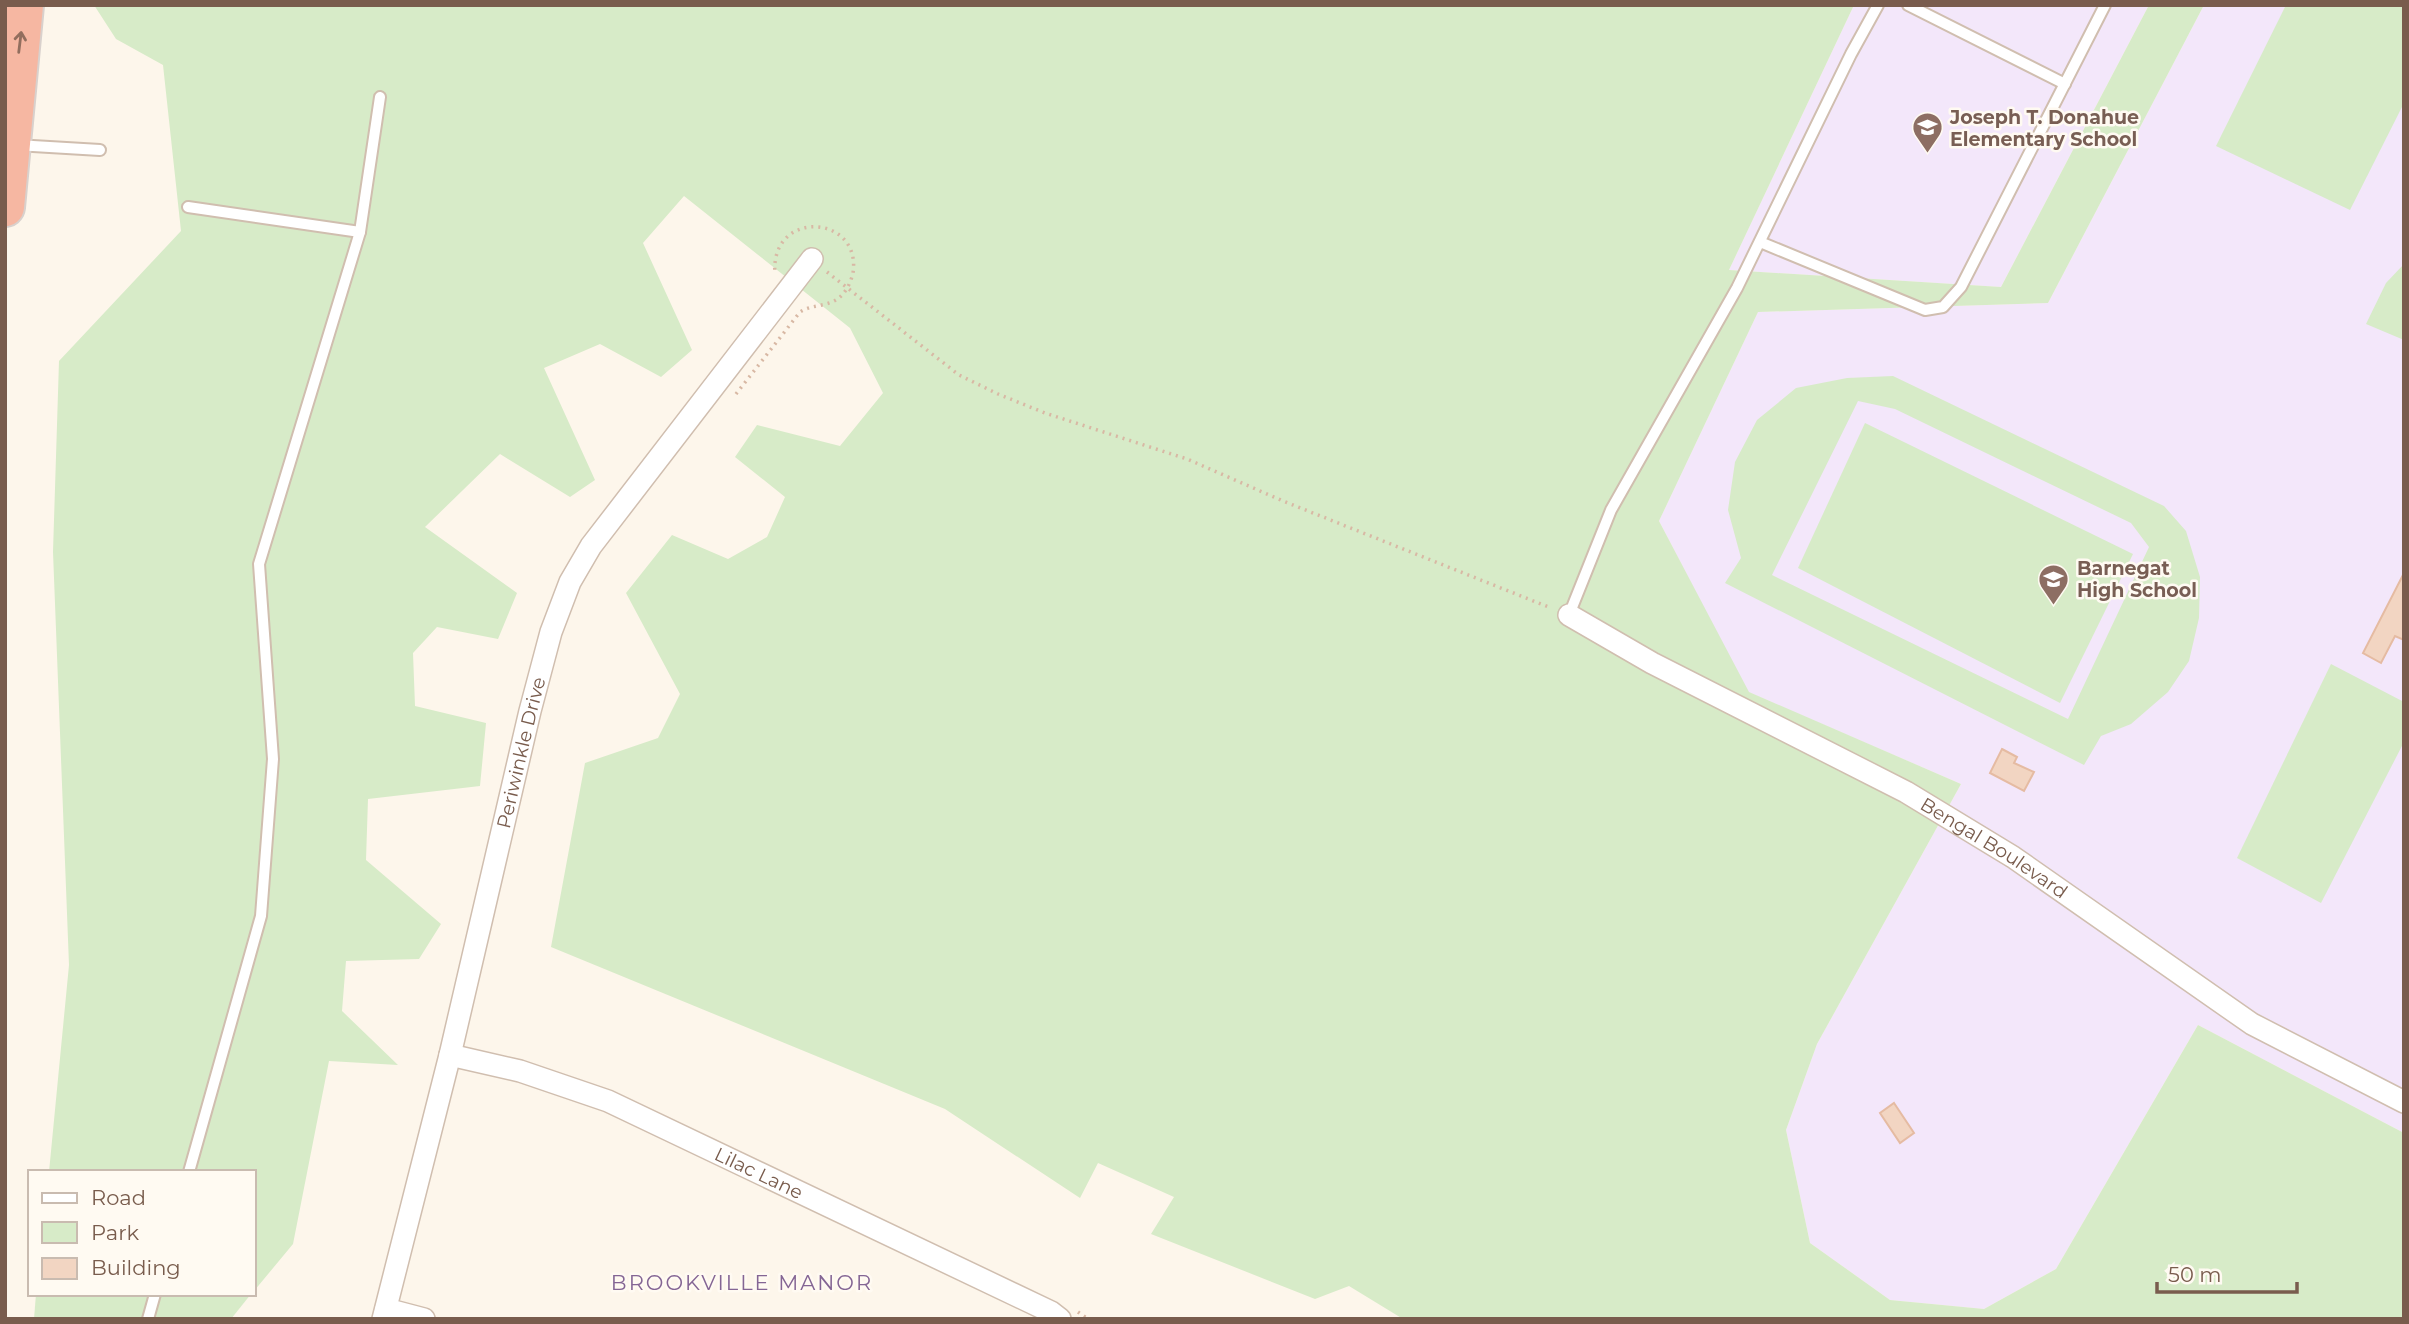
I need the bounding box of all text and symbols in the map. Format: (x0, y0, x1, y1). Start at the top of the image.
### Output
one-way arrow (13, 31, 26, 54)
place label: Joseph T. Donahue Elementary School (1949, 106, 2139, 151)
school or university icon: Joseph T. Donahue Elementary School (1910, 111, 1944, 155)
place label: Barnegat High School (2077, 557, 2197, 602)
school or university icon: Barnegat High School (2037, 562, 2071, 606)
street label: Periwinkle Drive (492, 674, 550, 831)
street label: Bengal Boulevard (1917, 792, 2072, 903)
street label: Lilac Lane (711, 1142, 807, 1204)
legend (28, 1170, 256, 1296)
text: Road (91, 1185, 146, 1210)
text: Park (91, 1220, 139, 1245)
scale bar (2157, 1250, 2297, 1294)
text: Building (91, 1255, 181, 1280)
text: 50 m (2168, 1262, 2222, 1287)
district label: BROOKVILLE MANOR (611, 1270, 873, 1295)

